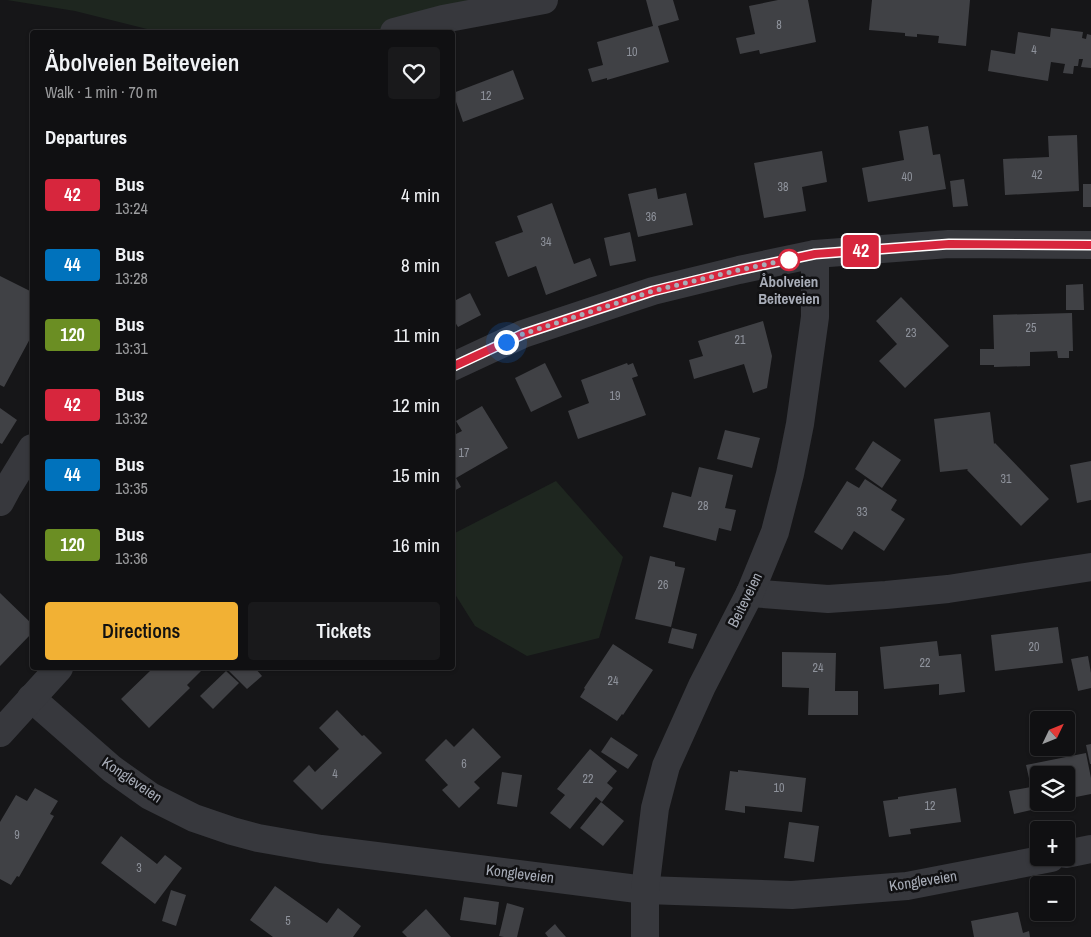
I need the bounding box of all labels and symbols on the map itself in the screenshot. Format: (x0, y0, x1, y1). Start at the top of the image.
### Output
house number: 8 (776, 17, 782, 33)
house number: 4 (1031, 42, 1037, 58)
house number: 10 (627, 44, 637, 60)
house number: 12 (481, 88, 491, 104)
house number: 42 (1032, 167, 1042, 183)
house number: 40 (902, 169, 912, 185)
house number: 38 (778, 179, 788, 195)
house number: 36 (646, 209, 656, 225)
house number: 34 (541, 234, 552, 250)
line badge: 42 (838, 235, 884, 267)
marker: Åbolveien Beiteveien (778, 249, 800, 271)
place label: Åbolveien Beiteveien (758, 271, 820, 309)
house number: 25 (1026, 320, 1037, 336)
house number: 23 (906, 325, 916, 341)
your location (494, 330, 519, 355)
house number: 21 (735, 332, 746, 348)
house number: 19 (610, 388, 620, 404)
house number: 17 (459, 445, 470, 461)
house number: 31 (1001, 471, 1012, 487)
house number: 28 (698, 498, 708, 514)
house number: 33 (857, 504, 867, 520)
street label: Beiteveien (722, 569, 767, 631)
house number: 26 (658, 577, 668, 593)
house number: 20 (1029, 639, 1039, 655)
house number: 22 (920, 655, 930, 671)
house number: 24 (813, 660, 824, 676)
house number: 24 (608, 673, 619, 689)
north arrow (1030, 711, 1075, 756)
street label: Kongleveien (98, 752, 167, 807)
house number: 6 (461, 756, 467, 772)
house number: 4 (332, 766, 338, 782)
house number: 22 (583, 771, 593, 787)
house number: 10 (774, 780, 784, 796)
house number: 12 (925, 798, 935, 814)
house number: 9 (14, 827, 20, 843)
street label: Kongleveien (485, 859, 555, 888)
house number: 3 (136, 860, 142, 876)
street label: Kongleveien (888, 865, 958, 896)
house number: 5 (285, 913, 291, 929)

